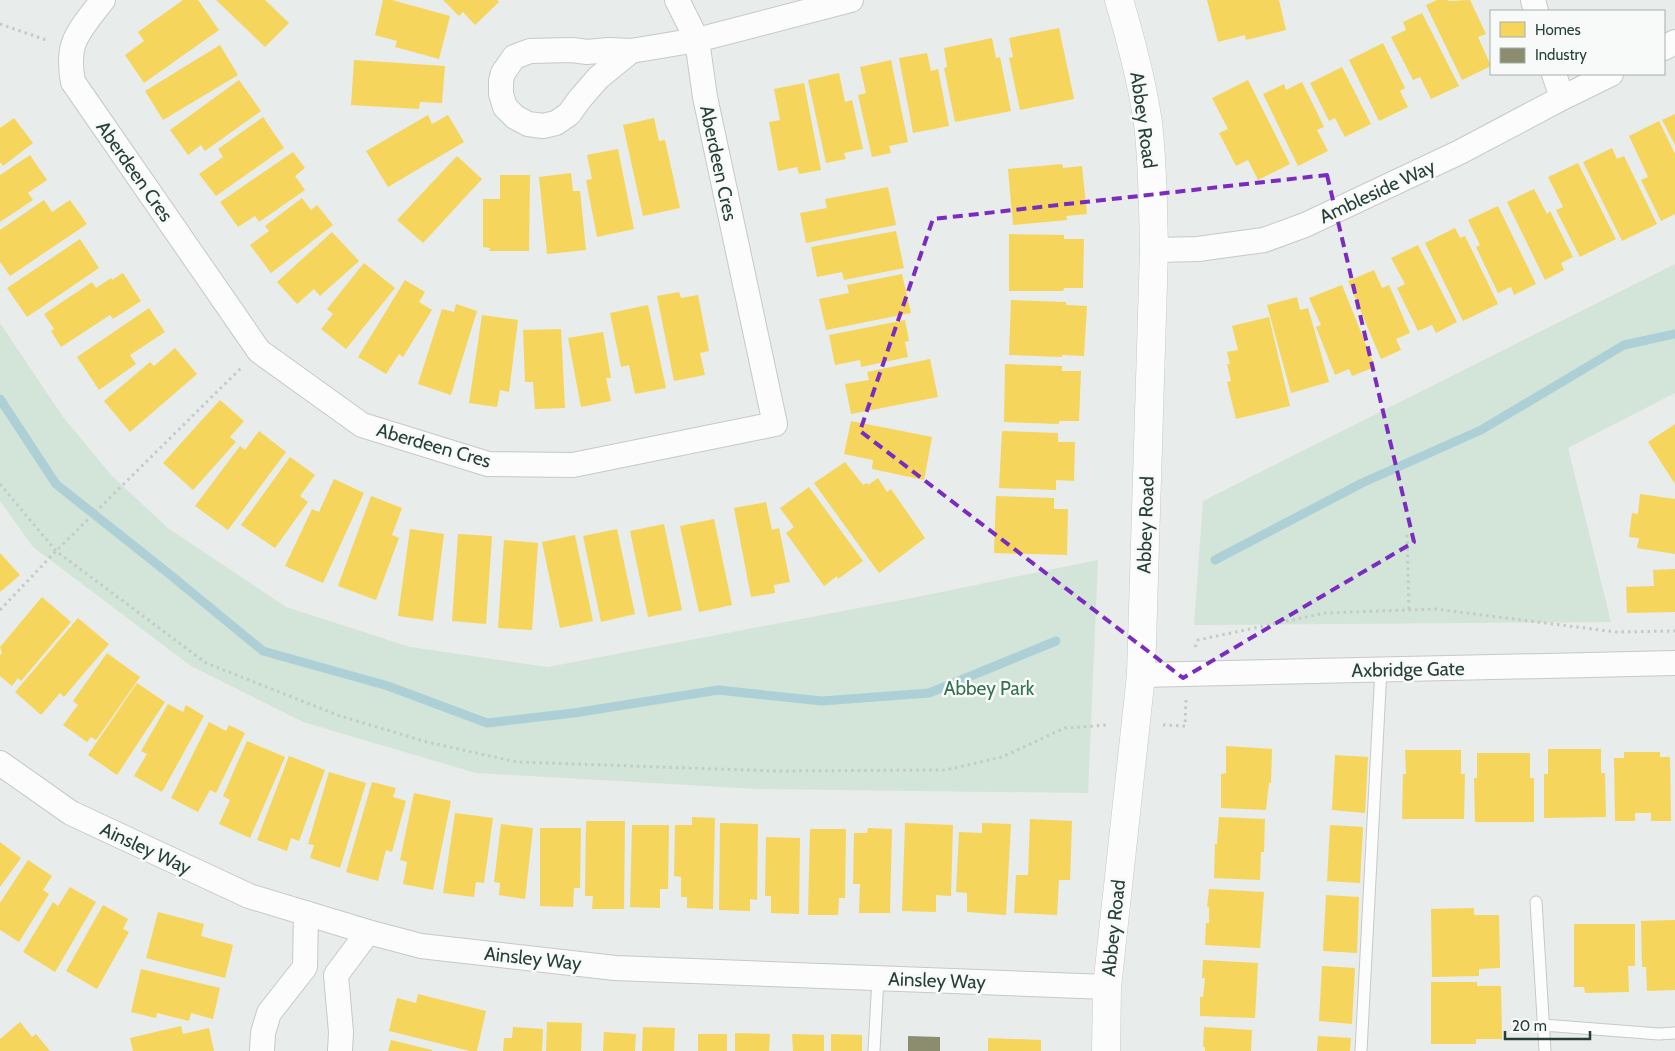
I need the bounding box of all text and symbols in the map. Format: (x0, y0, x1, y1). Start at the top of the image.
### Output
legend (1490, 10, 1665, 75)
text: Homes (1535, 21, 1581, 39)
text: Industry (1535, 46, 1587, 64)
street label: Abbey Road (1125, 70, 1162, 170)
street label: Aberdeen Cres (695, 103, 742, 223)
street label: Aberdeen Cres (91, 117, 178, 226)
street label: Ambleside Way (1316, 154, 1439, 228)
street label: Aberdeen Cres (374, 418, 494, 473)
street label: Abbey Road (1132, 476, 1159, 574)
street label: Axbridge Gate (1351, 657, 1465, 682)
park label: Abbey Park (944, 677, 1035, 700)
street label: Ainsley Way (97, 817, 195, 880)
street label: Abbey Road (1097, 878, 1130, 978)
street label: Ainsley Way (483, 942, 583, 975)
street label: Ainsley Way (888, 967, 987, 994)
scale bar (1505, 1008, 1590, 1040)
text: 20 m (1512, 1017, 1547, 1035)

